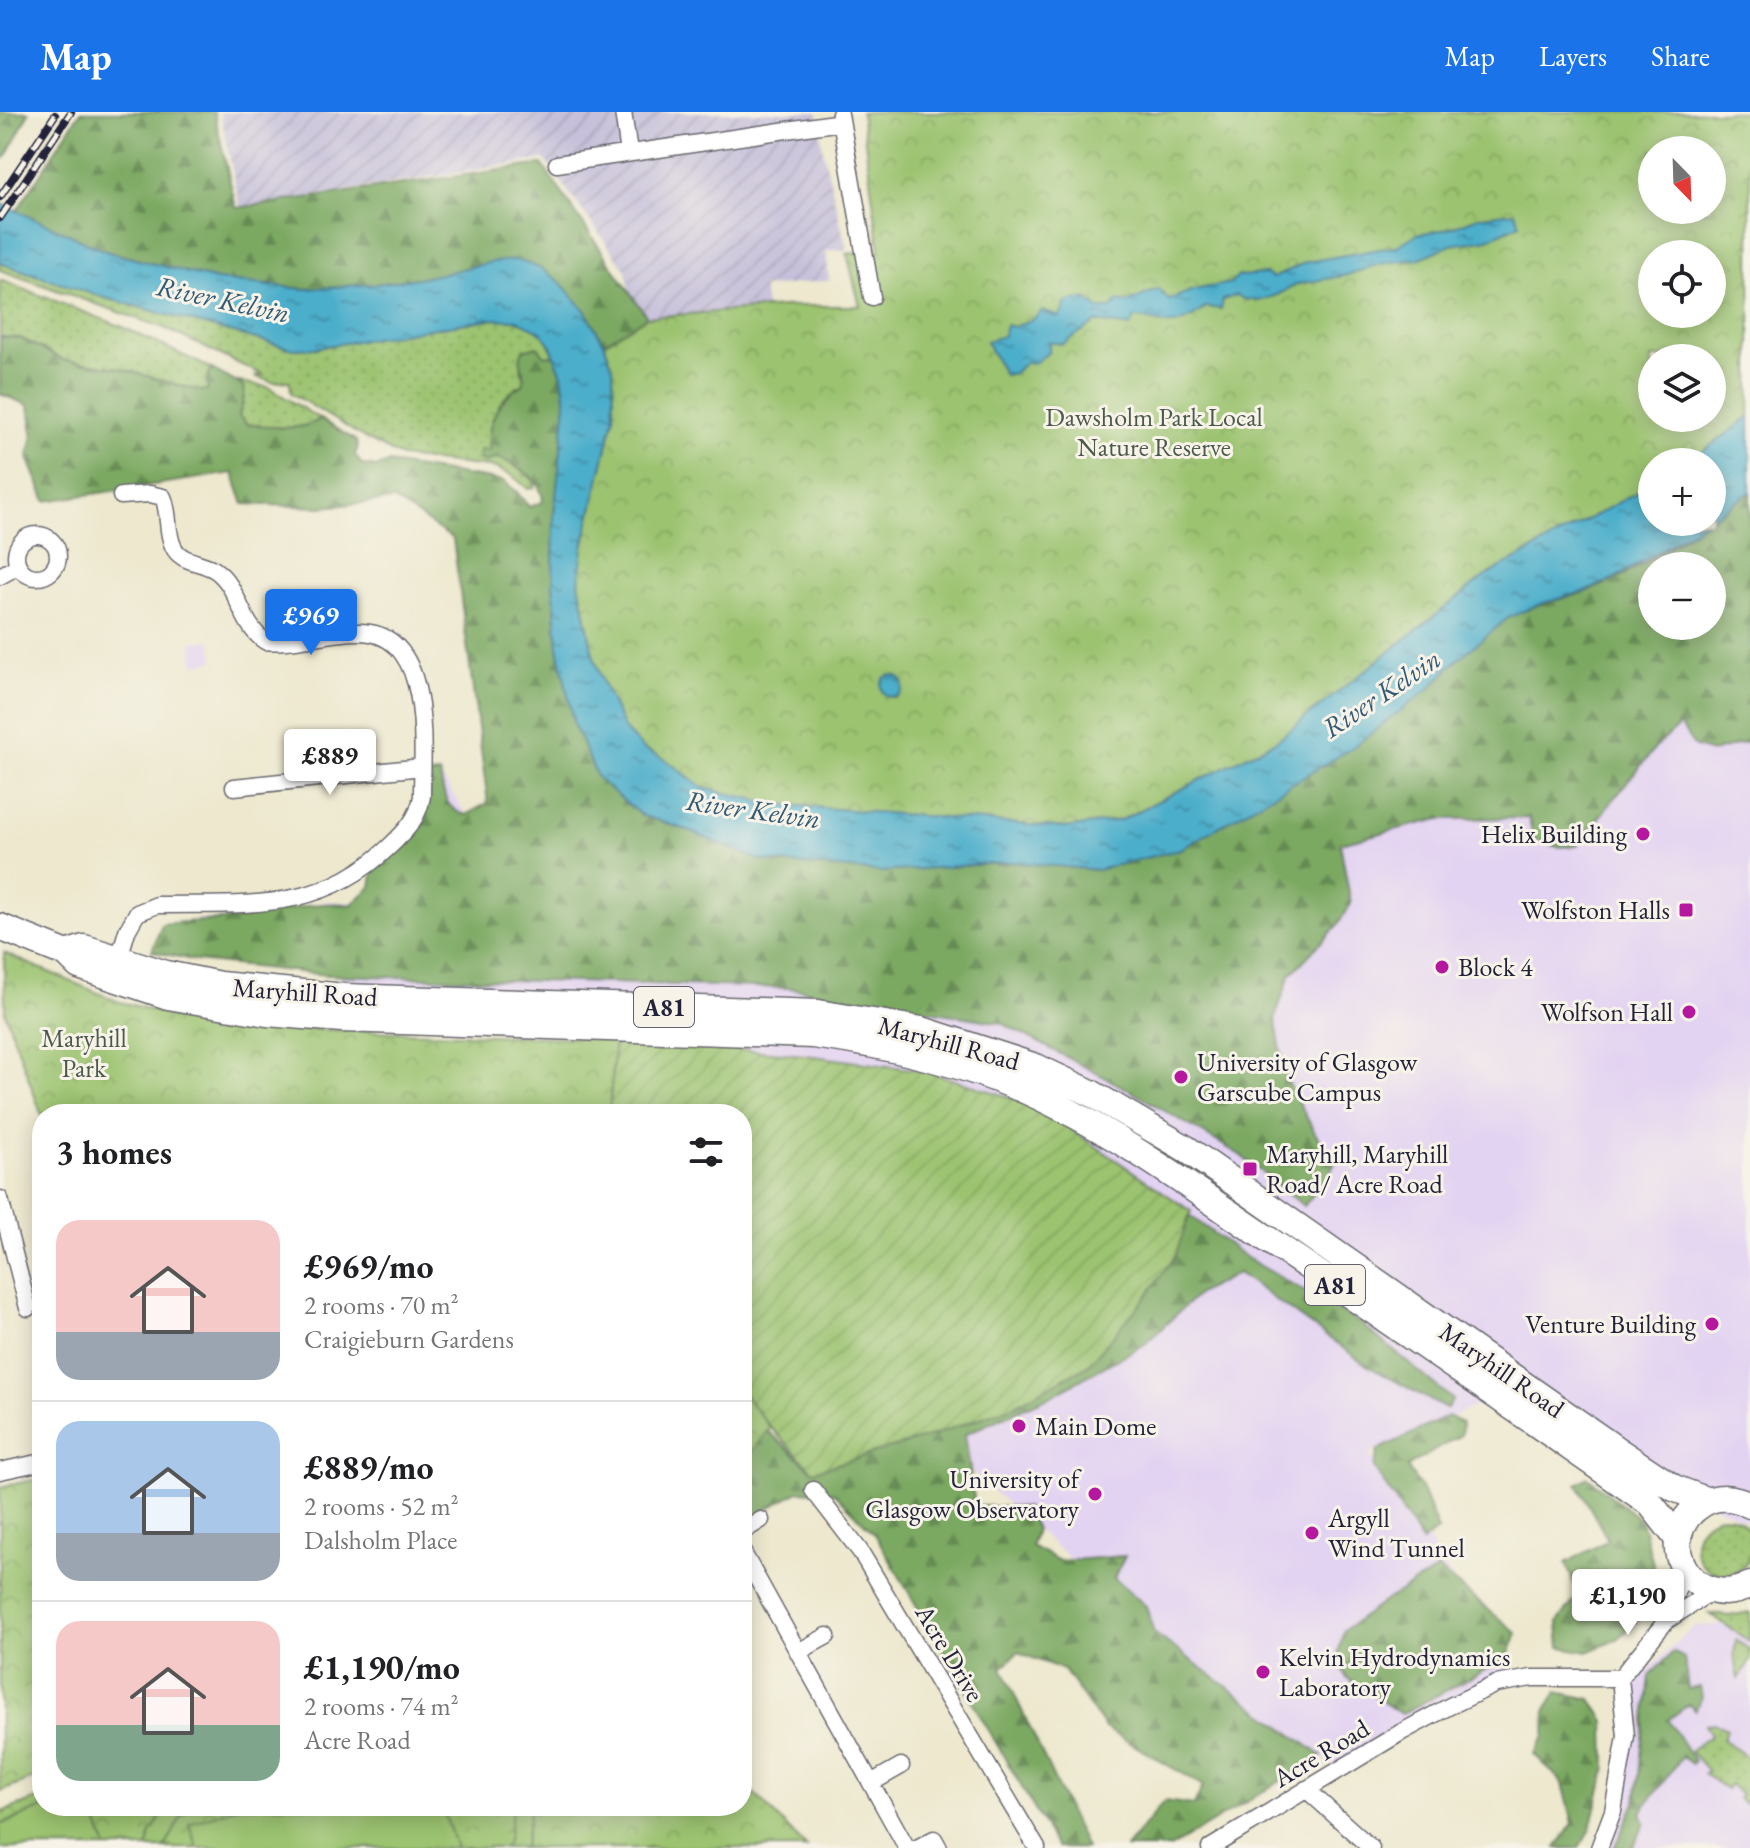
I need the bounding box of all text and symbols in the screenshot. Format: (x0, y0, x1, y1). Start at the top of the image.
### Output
text: Map (40, 32, 112, 81)
text: Map (1445, 38, 1495, 74)
text: Layers (1539, 38, 1607, 74)
text: Share (1651, 38, 1710, 74)
north arrow (1638, 136, 1726, 224)
map controls (1638, 136, 1726, 640)
button: locate (1638, 240, 1726, 328)
water label: River Kelvin (153, 267, 293, 331)
button: layers (1638, 344, 1726, 432)
park label: Dawsholm Park Local Nature Reserve (1045, 400, 1263, 464)
button: + (1638, 448, 1726, 536)
button: − (1638, 552, 1726, 640)
pin: £969 (264, 589, 358, 657)
text: £969 (283, 598, 339, 632)
water label: River Kelvin (1315, 640, 1447, 746)
pin: £889 (283, 729, 377, 797)
text: £889 (302, 738, 358, 772)
water label: River Kelvin (684, 782, 822, 836)
place label: Helix Building (1481, 817, 1628, 851)
marker: Helix Building (1634, 825, 1652, 843)
place label: Wolfston Halls (1521, 893, 1670, 927)
marker: Wolfston Halls (1677, 901, 1695, 919)
place label: Block 4 (1458, 950, 1533, 984)
marker: Block 4 (1433, 958, 1451, 976)
street label: Maryhill Road (231, 970, 379, 1014)
road number: A81 (634, 987, 694, 1027)
place label: Wolfson Hall (1541, 995, 1673, 1029)
marker: Wolfson Hall (1680, 1003, 1698, 1021)
street label: Maryhill Road (874, 1008, 1024, 1078)
park label: Maryhill Park (41, 1021, 127, 1085)
place label: University of Glasgow Garscube Campus (1197, 1045, 1417, 1109)
marker: University of Glasgow Garscube Campus (1172, 1068, 1190, 1086)
text: 3 homes (56, 1130, 172, 1174)
icon: filters (684, 1130, 728, 1174)
place label: Maryhill, Maryhill Road/ Acre Road (1266, 1137, 1448, 1201)
marker: Maryhill, Maryhill Road/ Acre Road (1241, 1160, 1259, 1178)
text: £969/mo (304, 1244, 434, 1288)
icon: home (120, 1252, 216, 1348)
road number: A81 (1305, 1265, 1365, 1305)
text: 2 rooms · 70 m² (304, 1288, 459, 1322)
place label: Venture Building (1525, 1307, 1697, 1341)
street label: Maryhill Road (1433, 1314, 1572, 1426)
marker: Venture Building (1703, 1315, 1721, 1333)
text: Craigieburn Gardens (304, 1322, 514, 1356)
place label: Main Dome (1035, 1409, 1156, 1443)
marker: Main Dome (1010, 1417, 1028, 1435)
text: £889/mo (304, 1445, 434, 1489)
icon: home (120, 1453, 216, 1549)
place label: University of Glasgow Observatory (865, 1462, 1082, 1526)
marker: University of Glasgow Observatory (1086, 1485, 1104, 1503)
text: 2 rooms · 52 m² (304, 1489, 459, 1523)
place label: Argyll Wind Tunnel (1327, 1501, 1465, 1565)
text: Dalsholm Place (304, 1523, 457, 1557)
marker: Argyll Wind Tunnel (1303, 1524, 1321, 1542)
pin: £1,190 (1563, 1569, 1693, 1637)
text: £1,190 (1590, 1578, 1666, 1612)
street label: Acre Drive (907, 1597, 992, 1708)
place label: Kelvin Hydrodynamics Laboratory (1279, 1640, 1511, 1704)
text: £1,190/mo (304, 1645, 460, 1689)
icon: home (120, 1653, 216, 1749)
marker: Kelvin Hydrodynamics Laboratory (1254, 1663, 1272, 1681)
text: 2 rooms · 74 m² (304, 1689, 459, 1723)
street label: Acre Road (1266, 1711, 1376, 1796)
text: Acre Road (304, 1723, 411, 1757)

